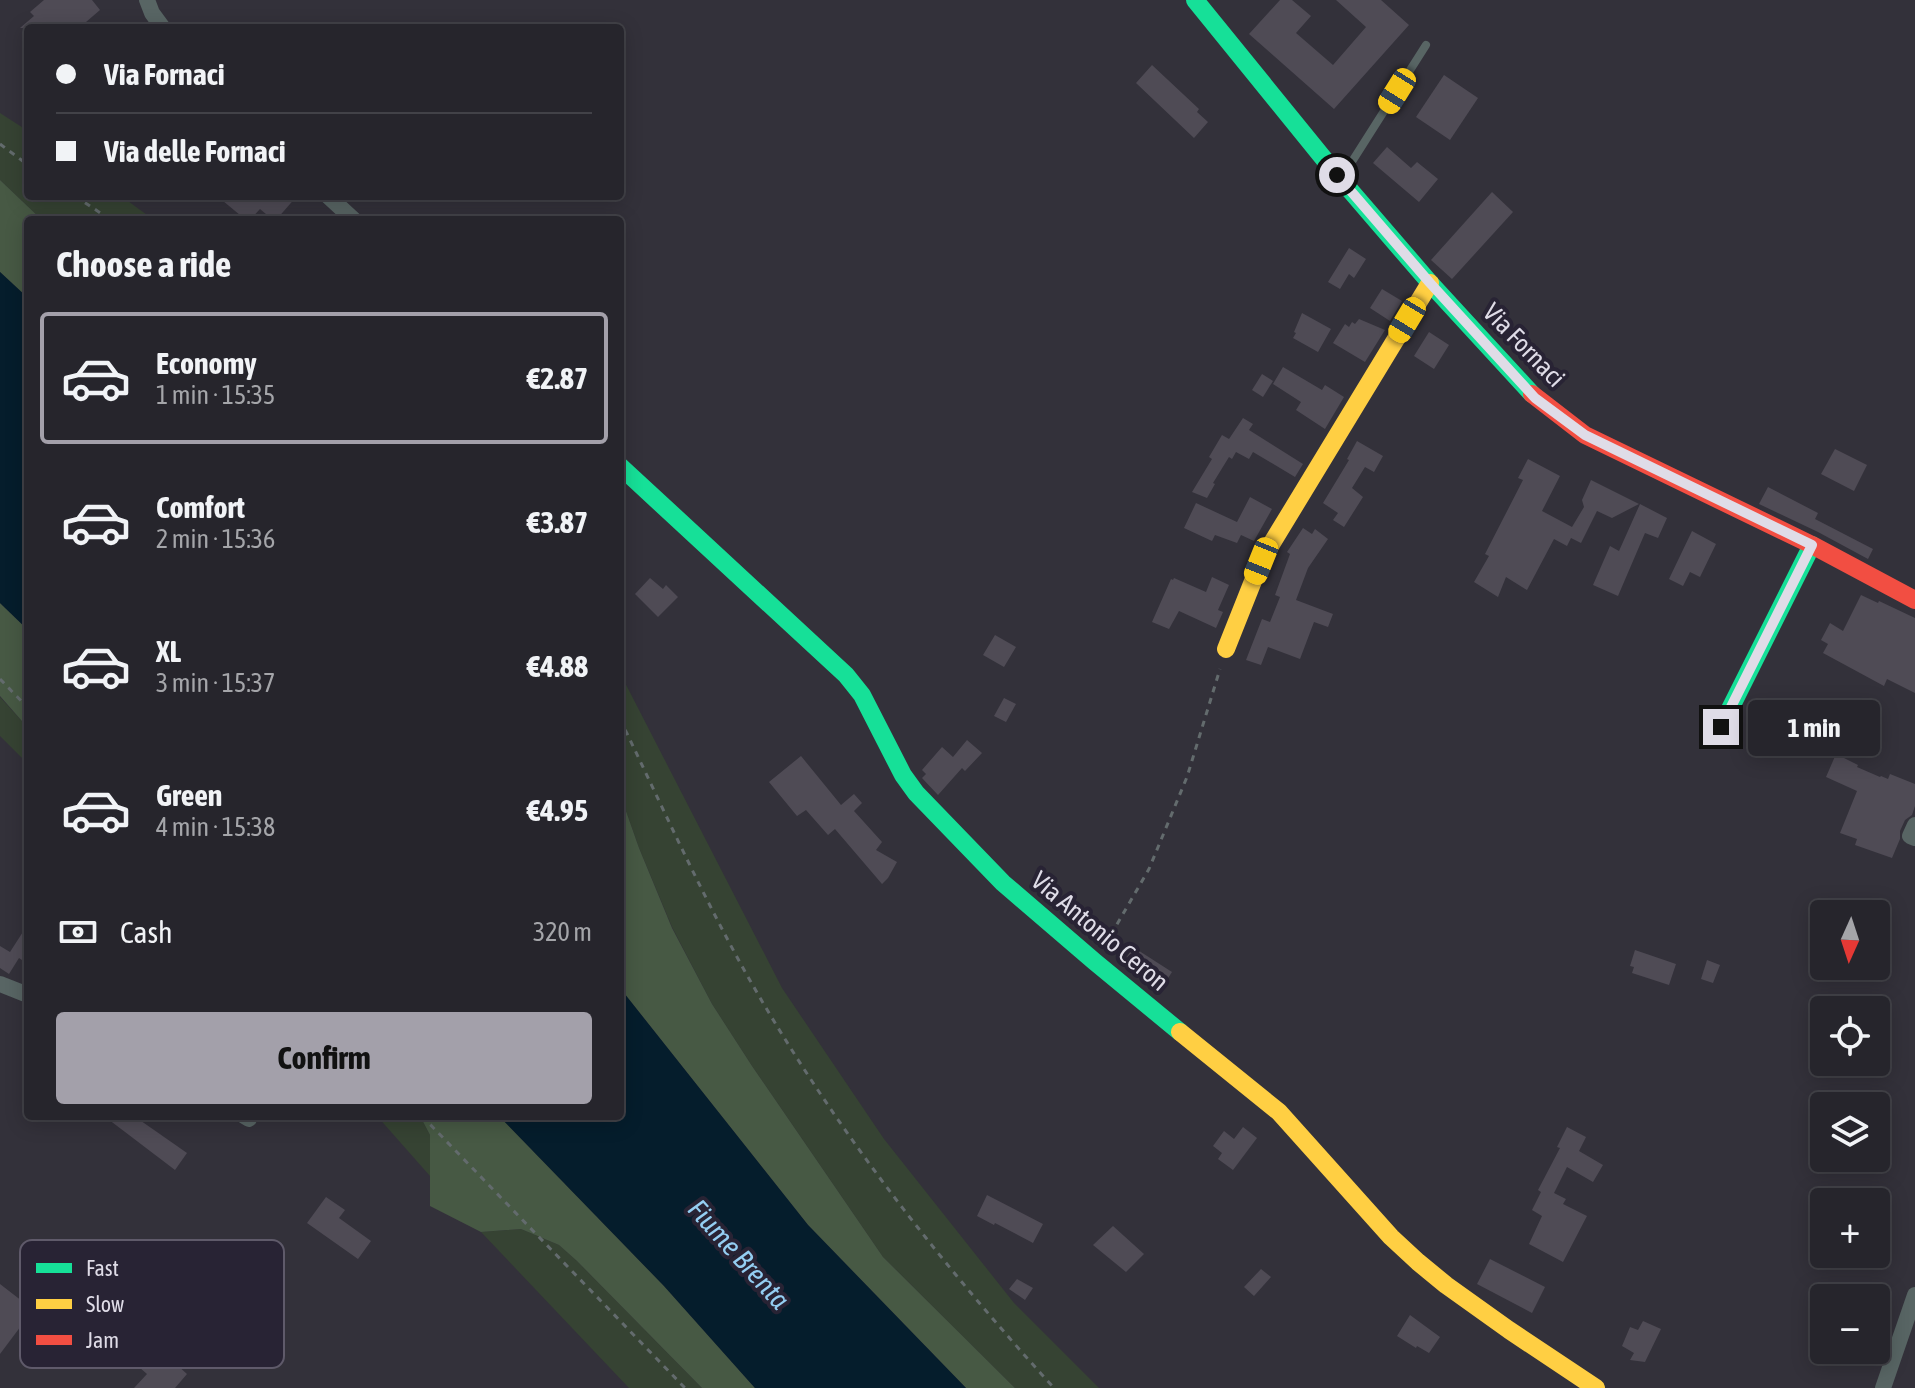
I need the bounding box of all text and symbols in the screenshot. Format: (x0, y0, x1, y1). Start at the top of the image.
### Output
text: Via Fornaci (104, 57, 225, 91)
car (1374, 64, 1420, 118)
text: Via delle Fornaci (104, 134, 286, 168)
route start (1319, 157, 1355, 193)
text: Choose a ride (56, 243, 231, 285)
car (1384, 293, 1430, 347)
street label: Via Fornaci (1477, 297, 1571, 393)
icon: car (60, 342, 132, 414)
text: Economy (156, 346, 257, 380)
text: €2.87 (527, 361, 588, 395)
text: 1 min · 15:35 (156, 380, 275, 410)
icon: car (60, 486, 132, 558)
text: Comfort (156, 490, 245, 524)
text: €3.87 (527, 505, 588, 539)
text: 2 min · 15:36 (156, 524, 275, 554)
car (1241, 534, 1281, 588)
icon: car (60, 630, 132, 702)
text: XL (156, 634, 181, 668)
text: €4.88 (527, 649, 588, 683)
text: 3 min · 15:37 (156, 668, 275, 698)
callout: 1 min (1749, 699, 1881, 755)
route end (1703, 709, 1739, 745)
text: 1 min (1787, 713, 1841, 743)
icon: car (60, 774, 132, 846)
text: Green (156, 778, 222, 812)
text: €4.95 (527, 793, 588, 827)
text: 4 min · 15:38 (156, 812, 275, 842)
street label: Via Antonio Ceron (1025, 865, 1175, 997)
north arrow (1810, 900, 1890, 980)
map controls (1810, 900, 1890, 1364)
icon: cash (56, 910, 100, 954)
text: Cash (120, 915, 173, 949)
text: 320 m (533, 917, 592, 947)
button: locate (1810, 996, 1890, 1076)
button: Confirm (56, 1012, 592, 1104)
button: layers (1810, 1092, 1890, 1172)
button: + (1810, 1188, 1890, 1268)
water label: Fiume Brenta (682, 1193, 796, 1315)
legend (20, 1240, 284, 1368)
text: Fast (86, 1255, 119, 1281)
button: − (1810, 1284, 1890, 1364)
text: Slow (86, 1291, 124, 1317)
text: Jam (86, 1327, 119, 1353)

